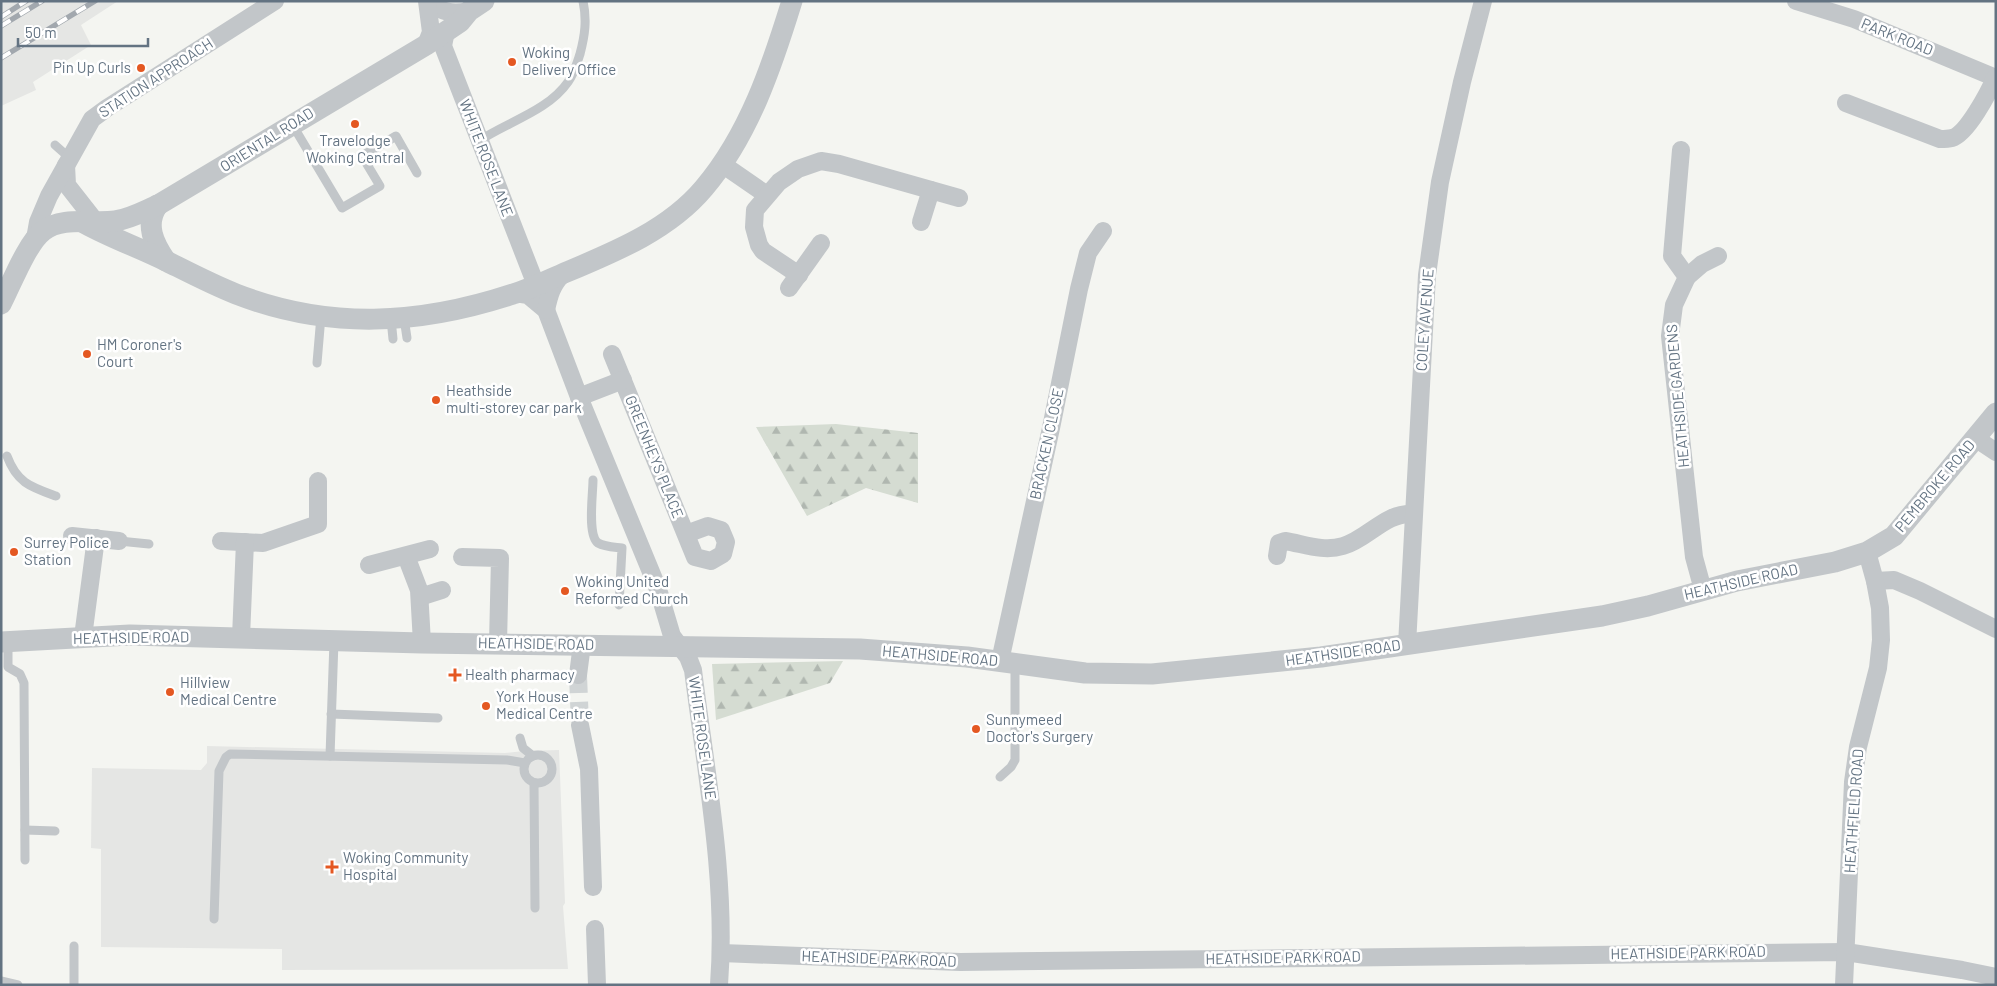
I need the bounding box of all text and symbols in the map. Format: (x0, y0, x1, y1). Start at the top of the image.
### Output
street label: PARK ROAD (1859, 14, 1936, 59)
scale bar (18, 15, 148, 47)
text: 50 m (25, 23, 57, 41)
street label: STATION APPROACH (95, 34, 216, 121)
place label: Woking Delivery Office (522, 43, 616, 78)
marker: Woking Delivery Office (506, 56, 518, 68)
place label: Pin Up Curls (53, 58, 131, 76)
marker: Pin Up Curls (135, 62, 147, 74)
street label: WHITE ROSE LANE (456, 96, 518, 219)
street label: ORIENTAL ROAD (216, 103, 317, 175)
marker: Travelodge Woking Central (349, 118, 361, 130)
place label: Travelodge Woking Central (306, 131, 404, 166)
street label: COLEY AVENUE (1411, 268, 1437, 372)
street label: HEATHSIDE GARDENS (1662, 324, 1692, 469)
place label: HM Coroner's Court (97, 335, 182, 370)
marker: HM Coroner's Court (81, 348, 93, 360)
place label: Heathside multi-storey car park (446, 381, 582, 416)
street label: BRACKEN CLOSE (1025, 387, 1067, 501)
street label: GREENHEYS PLACE (622, 393, 688, 521)
marker: Heathside multi-storey car park (430, 394, 442, 406)
street label: PEMBROKE ROAD (1890, 436, 1978, 535)
place label: Surrey Police Station (24, 533, 109, 568)
marker: Surrey Police Station (8, 546, 20, 558)
street label: HEATHSIDE ROAD (1682, 559, 1799, 603)
place label: Woking United Reformed Church (575, 572, 688, 607)
marker: Woking United Reformed Church (559, 585, 571, 597)
street label: HEATHSIDE ROAD (73, 627, 189, 647)
street label: HEATHSIDE ROAD (478, 633, 594, 653)
street label: HEATHSIDE ROAD (1284, 635, 1402, 669)
street label: HEATHSIDE ROAD (881, 641, 999, 669)
place label: Health pharmacy (465, 665, 575, 683)
marker: Health pharmacy (449, 669, 461, 681)
place label: Hillview Medical Centre (180, 673, 277, 708)
street label: WHITE ROSE LANE (685, 675, 721, 801)
marker: Hillview Medical Centre (164, 686, 176, 698)
place label: York House Medical Centre (496, 687, 593, 722)
marker: York House Medical Centre (480, 700, 492, 712)
place label: Sunnymeed Doctor's Surgery (986, 710, 1093, 745)
marker: Sunnymeed Doctor's Surgery (970, 723, 982, 735)
street label: HEATHFIELD ROAD (1840, 748, 1866, 874)
place label: Woking Community Hospital (343, 848, 469, 883)
marker: Woking Community Hospital (325, 860, 339, 874)
street label: HEATHSIDE PARK ROAD (1610, 942, 1766, 962)
street label: HEATHSIDE PARK ROAD (801, 946, 957, 970)
street label: HEATHSIDE PARK ROAD (1205, 947, 1361, 967)

